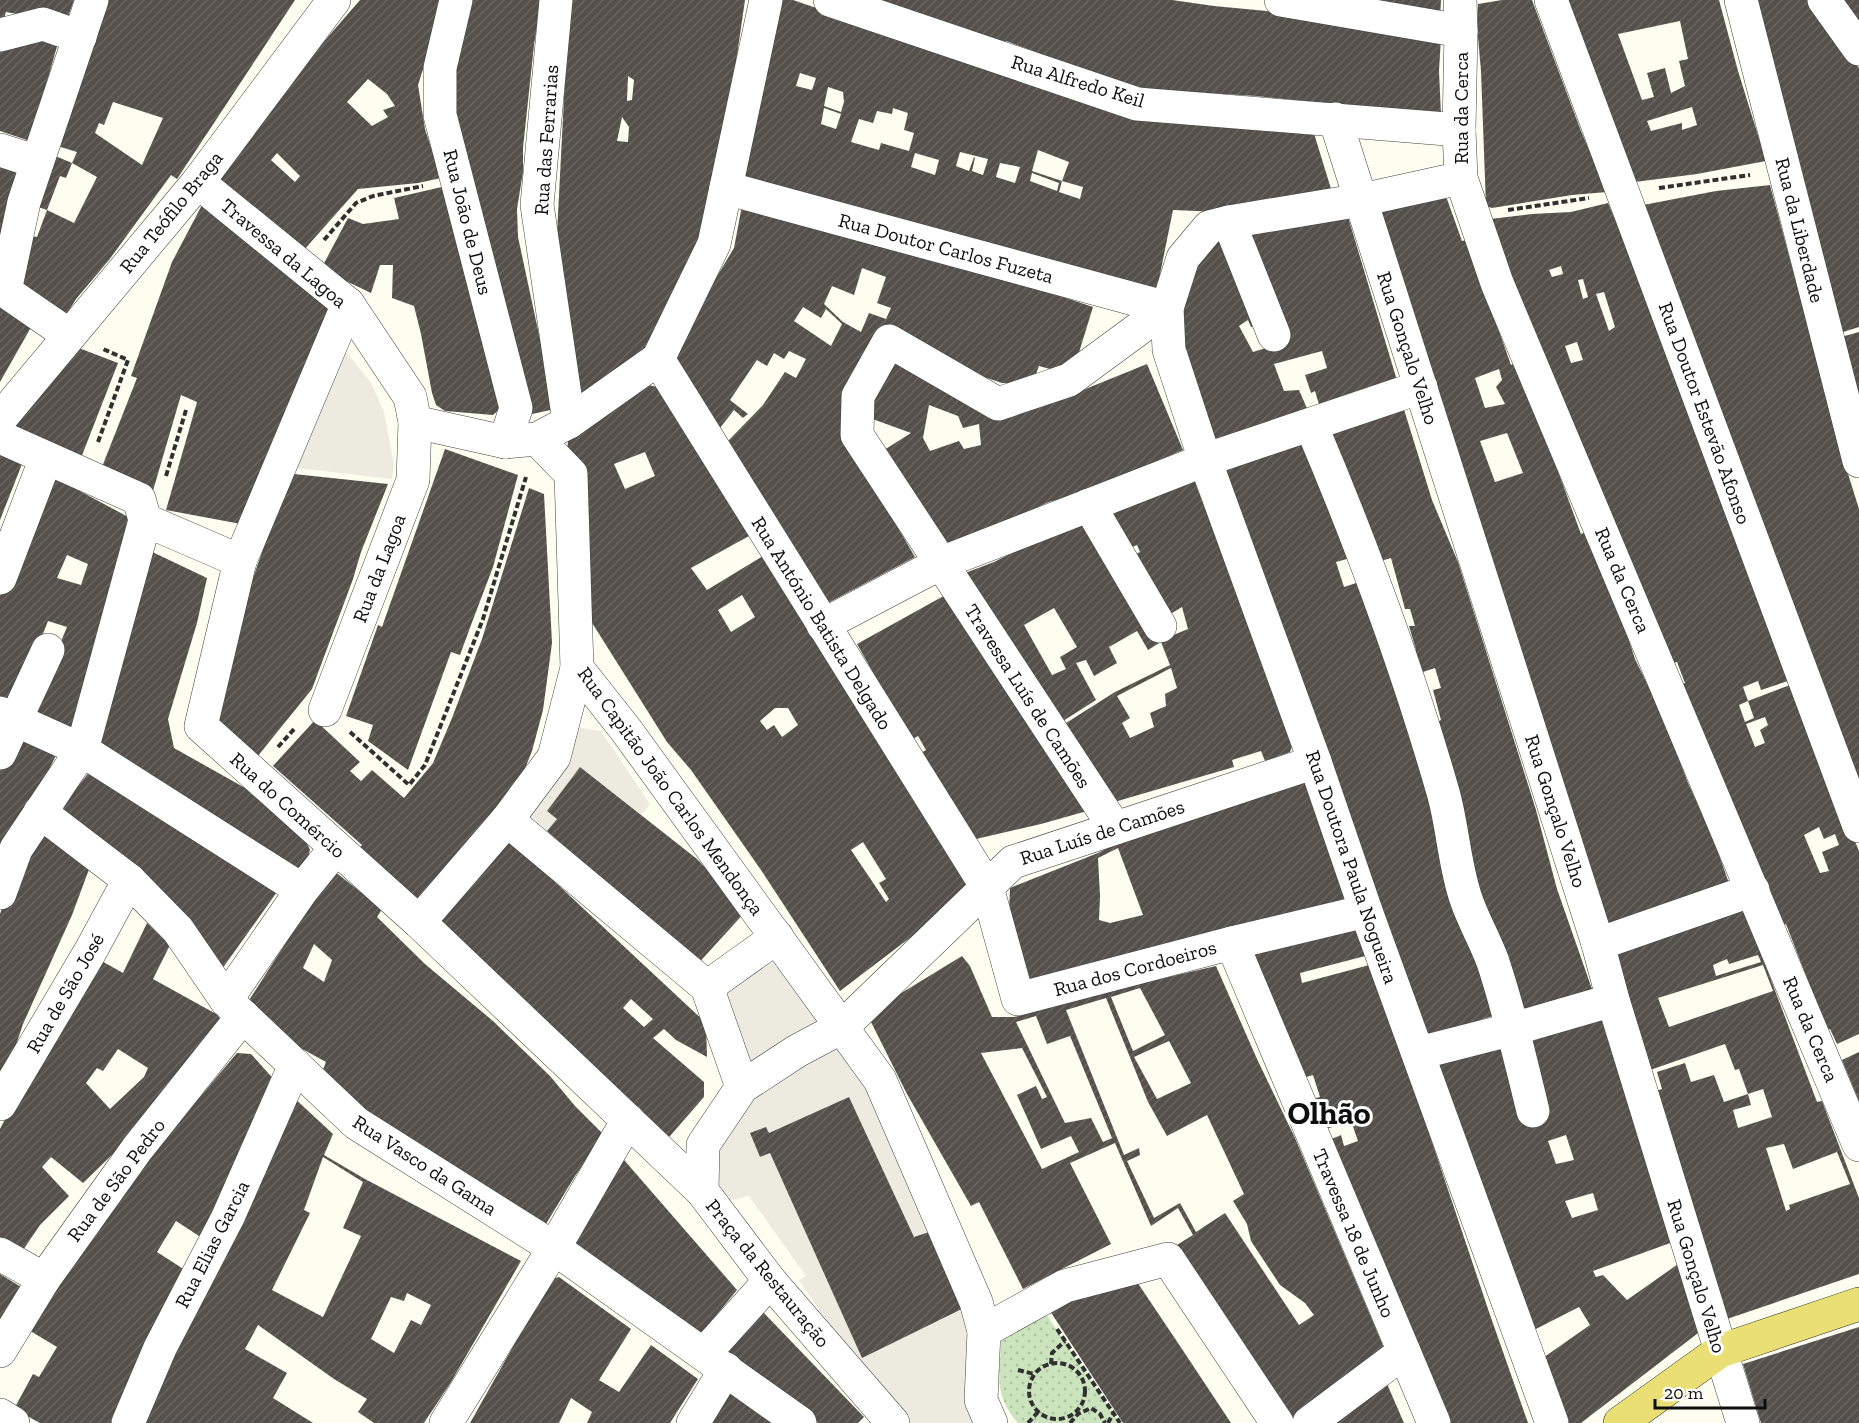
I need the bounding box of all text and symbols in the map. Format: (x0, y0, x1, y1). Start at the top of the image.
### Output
street label: Rua Alfredo Keil (1008, 49, 1148, 113)
street label: Rua da Cerca (1449, 51, 1473, 164)
street label: Rua das Ferrarias (529, 64, 563, 216)
street label: Rua Teófilo Braga (114, 146, 228, 278)
street label: Rua João de Deus (438, 147, 498, 297)
street label: Rua da Liberdade (1770, 155, 1830, 305)
street label: Travessa da Lagoa (216, 193, 352, 313)
street label: Rua Doutor Carlos Fuzeta (836, 208, 1056, 288)
street label: Rua Gonçalo Velho (1372, 268, 1444, 428)
street label: Rua Doutor Estevão Afonso (1654, 299, 1756, 527)
street label: Rua da Lagoa (347, 510, 411, 626)
street label: Rua António Batista Delgado (746, 512, 898, 734)
street label: Rua da Cerca (1590, 524, 1656, 637)
street label: Travessa Luís de Camões (959, 599, 1097, 793)
street label: Rua Capitão João Carlos Mendonça (573, 662, 769, 920)
street label: Rua Gonçalo Velho (1520, 731, 1592, 891)
street label: Rua do Comércio (225, 747, 351, 863)
street label: Rua Doutora Paula Nogueira (1301, 747, 1403, 987)
street label: Rua Luís de Camões (1017, 794, 1187, 870)
street label: Rua de São José (21, 929, 109, 1057)
street label: Rua dos Cordoeiros (1051, 935, 1219, 1001)
street label: Rua da Cerca (1778, 973, 1844, 1086)
district label: Olhão (1287, 1094, 1371, 1132)
street label: Rua Vasco da Gama (349, 1110, 502, 1221)
street label: Rua de São Pedro (62, 1114, 170, 1246)
street label: Travessa 18 de Junho (1308, 1145, 1400, 1321)
street label: Rua Elias Garcia (170, 1176, 255, 1312)
street label: Praça da Restauração (701, 1194, 835, 1352)
street label: Rua Gonçalo Velho (1662, 1196, 1732, 1356)
scale bar (1655, 1372, 1764, 1410)
text: 20 m (1664, 1382, 1704, 1404)

